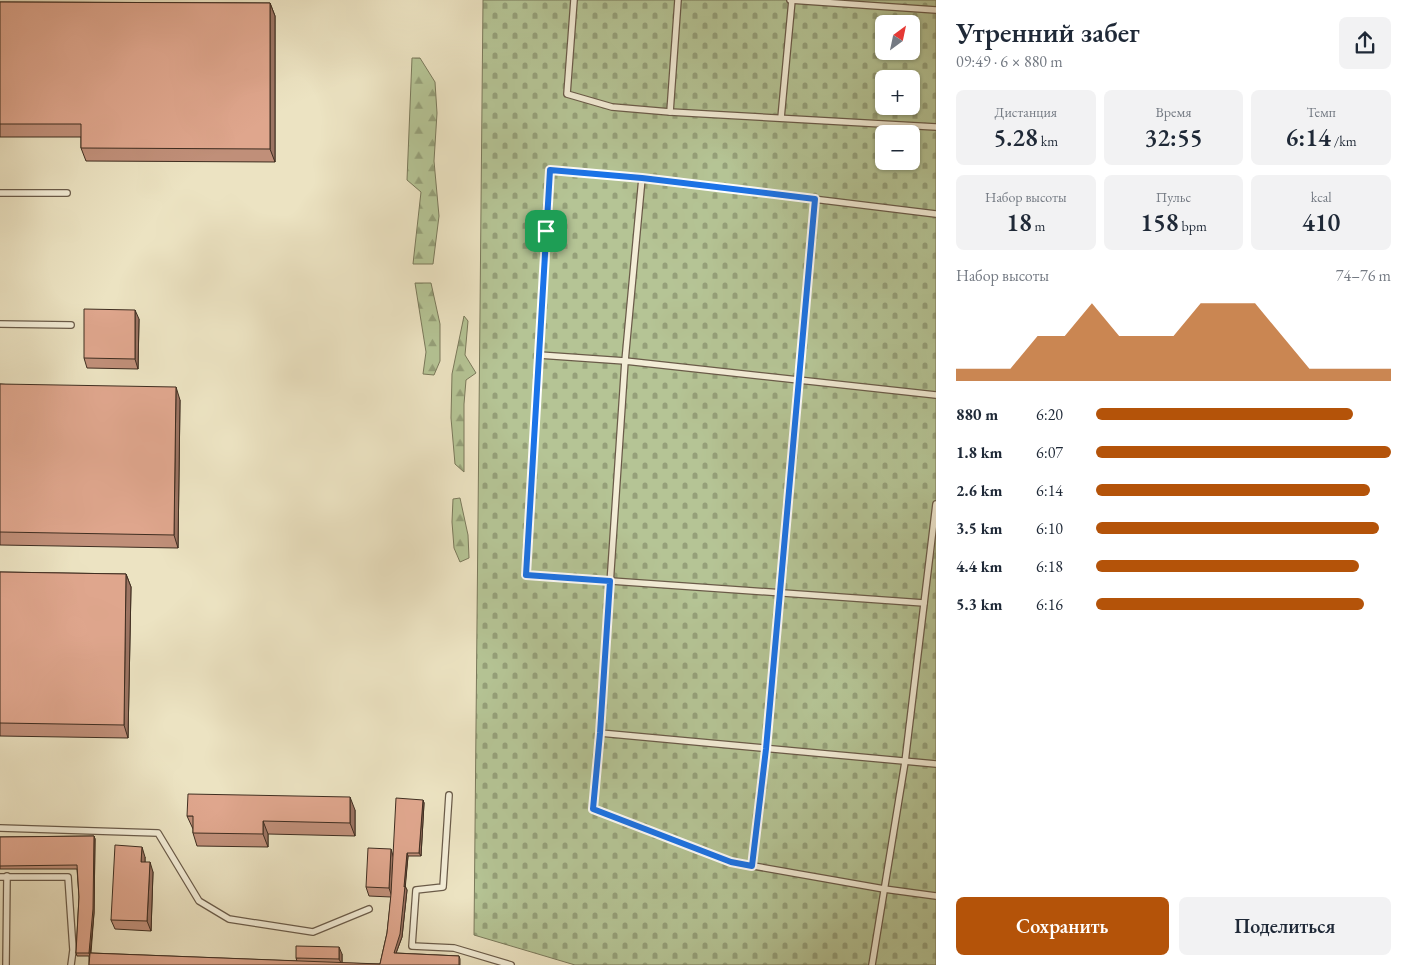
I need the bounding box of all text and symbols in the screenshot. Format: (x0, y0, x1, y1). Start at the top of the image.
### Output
text: Утренний забег (956, 14, 1140, 50)
north arrow (875, 15, 920, 60)
map controls (875, 15, 920, 170)
button: share (1339, 17, 1391, 69)
text: 09:49 · 6 × 880 m (956, 51, 1063, 72)
button: + (875, 70, 920, 115)
text: Дистанция (995, 103, 1057, 121)
text: Время (1156, 103, 1191, 121)
text: Темп (1307, 103, 1336, 121)
text: 5.28 (993, 121, 1038, 153)
text: 32:55 (1144, 121, 1203, 153)
text: 6:14 (1286, 121, 1331, 153)
button: − (875, 125, 920, 170)
text: km (1038, 132, 1058, 150)
text: /km (1331, 132, 1357, 150)
text: Набор высоты (985, 188, 1067, 206)
text: Пульс (1156, 188, 1191, 206)
text: kcal (1311, 188, 1332, 206)
text: 18 (1006, 206, 1032, 238)
text: 158 (1140, 206, 1179, 238)
text: 410 (1302, 206, 1340, 238)
pin (525, 210, 567, 252)
icon: arrive (532, 217, 560, 245)
text: m (1032, 217, 1046, 235)
text: bpm (1179, 217, 1207, 235)
text: Набор высоты (956, 265, 1049, 286)
text: 74–76 m (1336, 265, 1391, 286)
text: 880 m (956, 404, 998, 425)
text: 6:20 (1036, 404, 1063, 425)
text: 1.8 km (956, 442, 1002, 463)
text: 6:07 (1036, 442, 1063, 463)
text: 2.6 km (956, 480, 1002, 501)
text: 6:14 (1036, 480, 1063, 501)
text: 3.5 km (956, 518, 1002, 539)
text: 6:10 (1036, 518, 1063, 539)
text: 4.4 km (956, 556, 1002, 577)
text: 6:18 (1036, 556, 1063, 577)
text: 5.3 km (956, 594, 1002, 615)
text: 6:16 (1036, 594, 1063, 615)
button: Сохранить (956, 897, 1169, 955)
button: Поделиться (1179, 897, 1391, 955)

